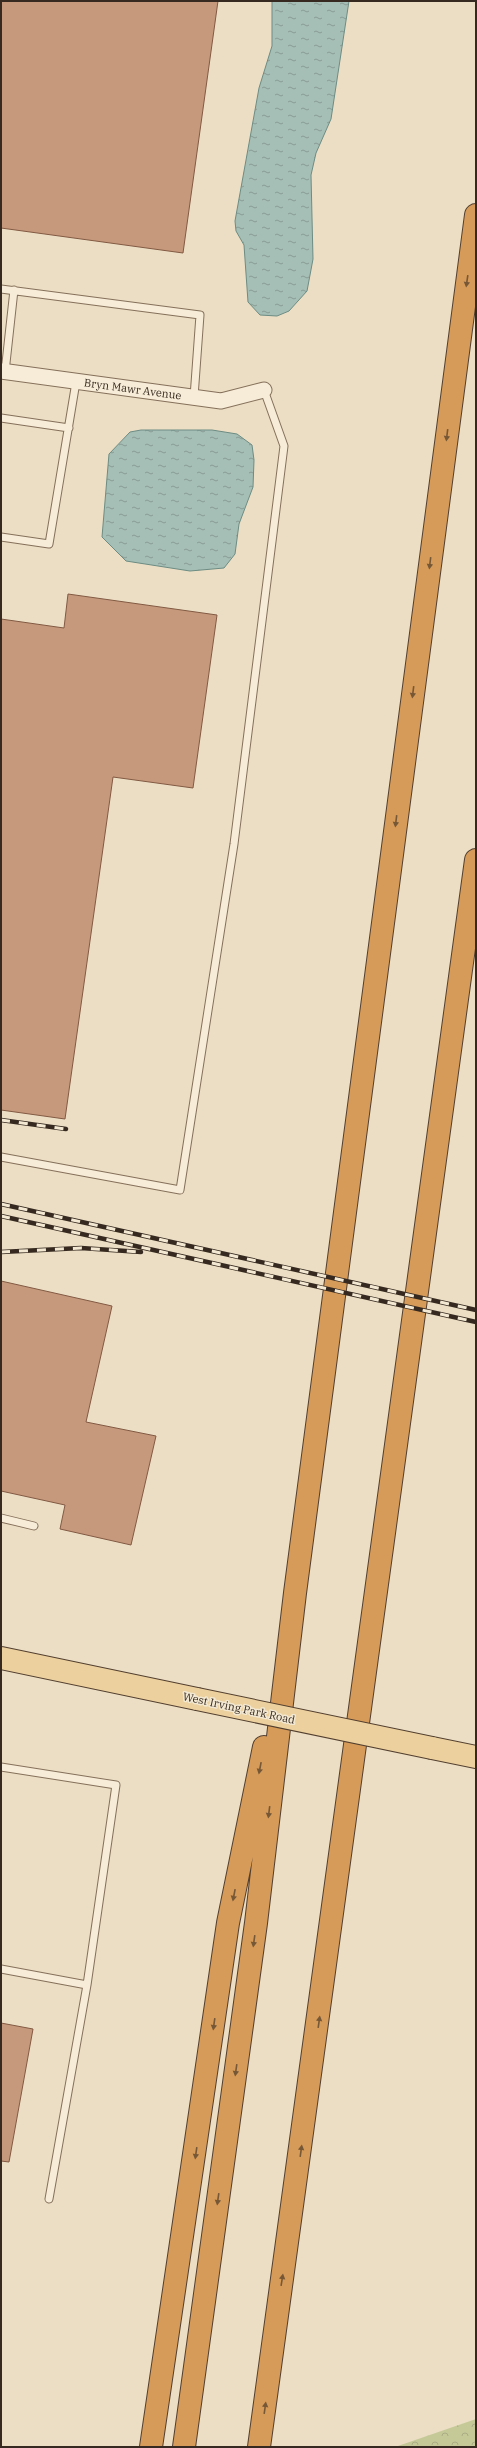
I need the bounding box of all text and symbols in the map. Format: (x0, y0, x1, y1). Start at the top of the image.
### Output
one-way arrow (464, 275, 470, 287)
street label: Bryn Mawr Avenue (83, 375, 183, 403)
one-way arrow (444, 429, 450, 441)
one-way arrow (427, 557, 433, 570)
one-way arrow (410, 686, 416, 698)
one-way arrow (393, 815, 399, 827)
street label: West Irving Park Road (182, 1689, 297, 1727)
one-way arrow (256, 1762, 262, 1774)
one-way arrow (266, 1806, 272, 1818)
one-way arrow (231, 1889, 237, 1902)
one-way arrow (251, 1935, 257, 1947)
one-way arrow (316, 2016, 322, 2028)
one-way arrow (211, 2018, 217, 2030)
one-way arrow (233, 2064, 239, 2076)
one-way arrow (298, 2145, 304, 2157)
one-way arrow (193, 2147, 199, 2159)
one-way arrow (215, 2193, 221, 2205)
one-way arrow (279, 2273, 285, 2286)
one-way arrow (262, 2402, 268, 2414)

